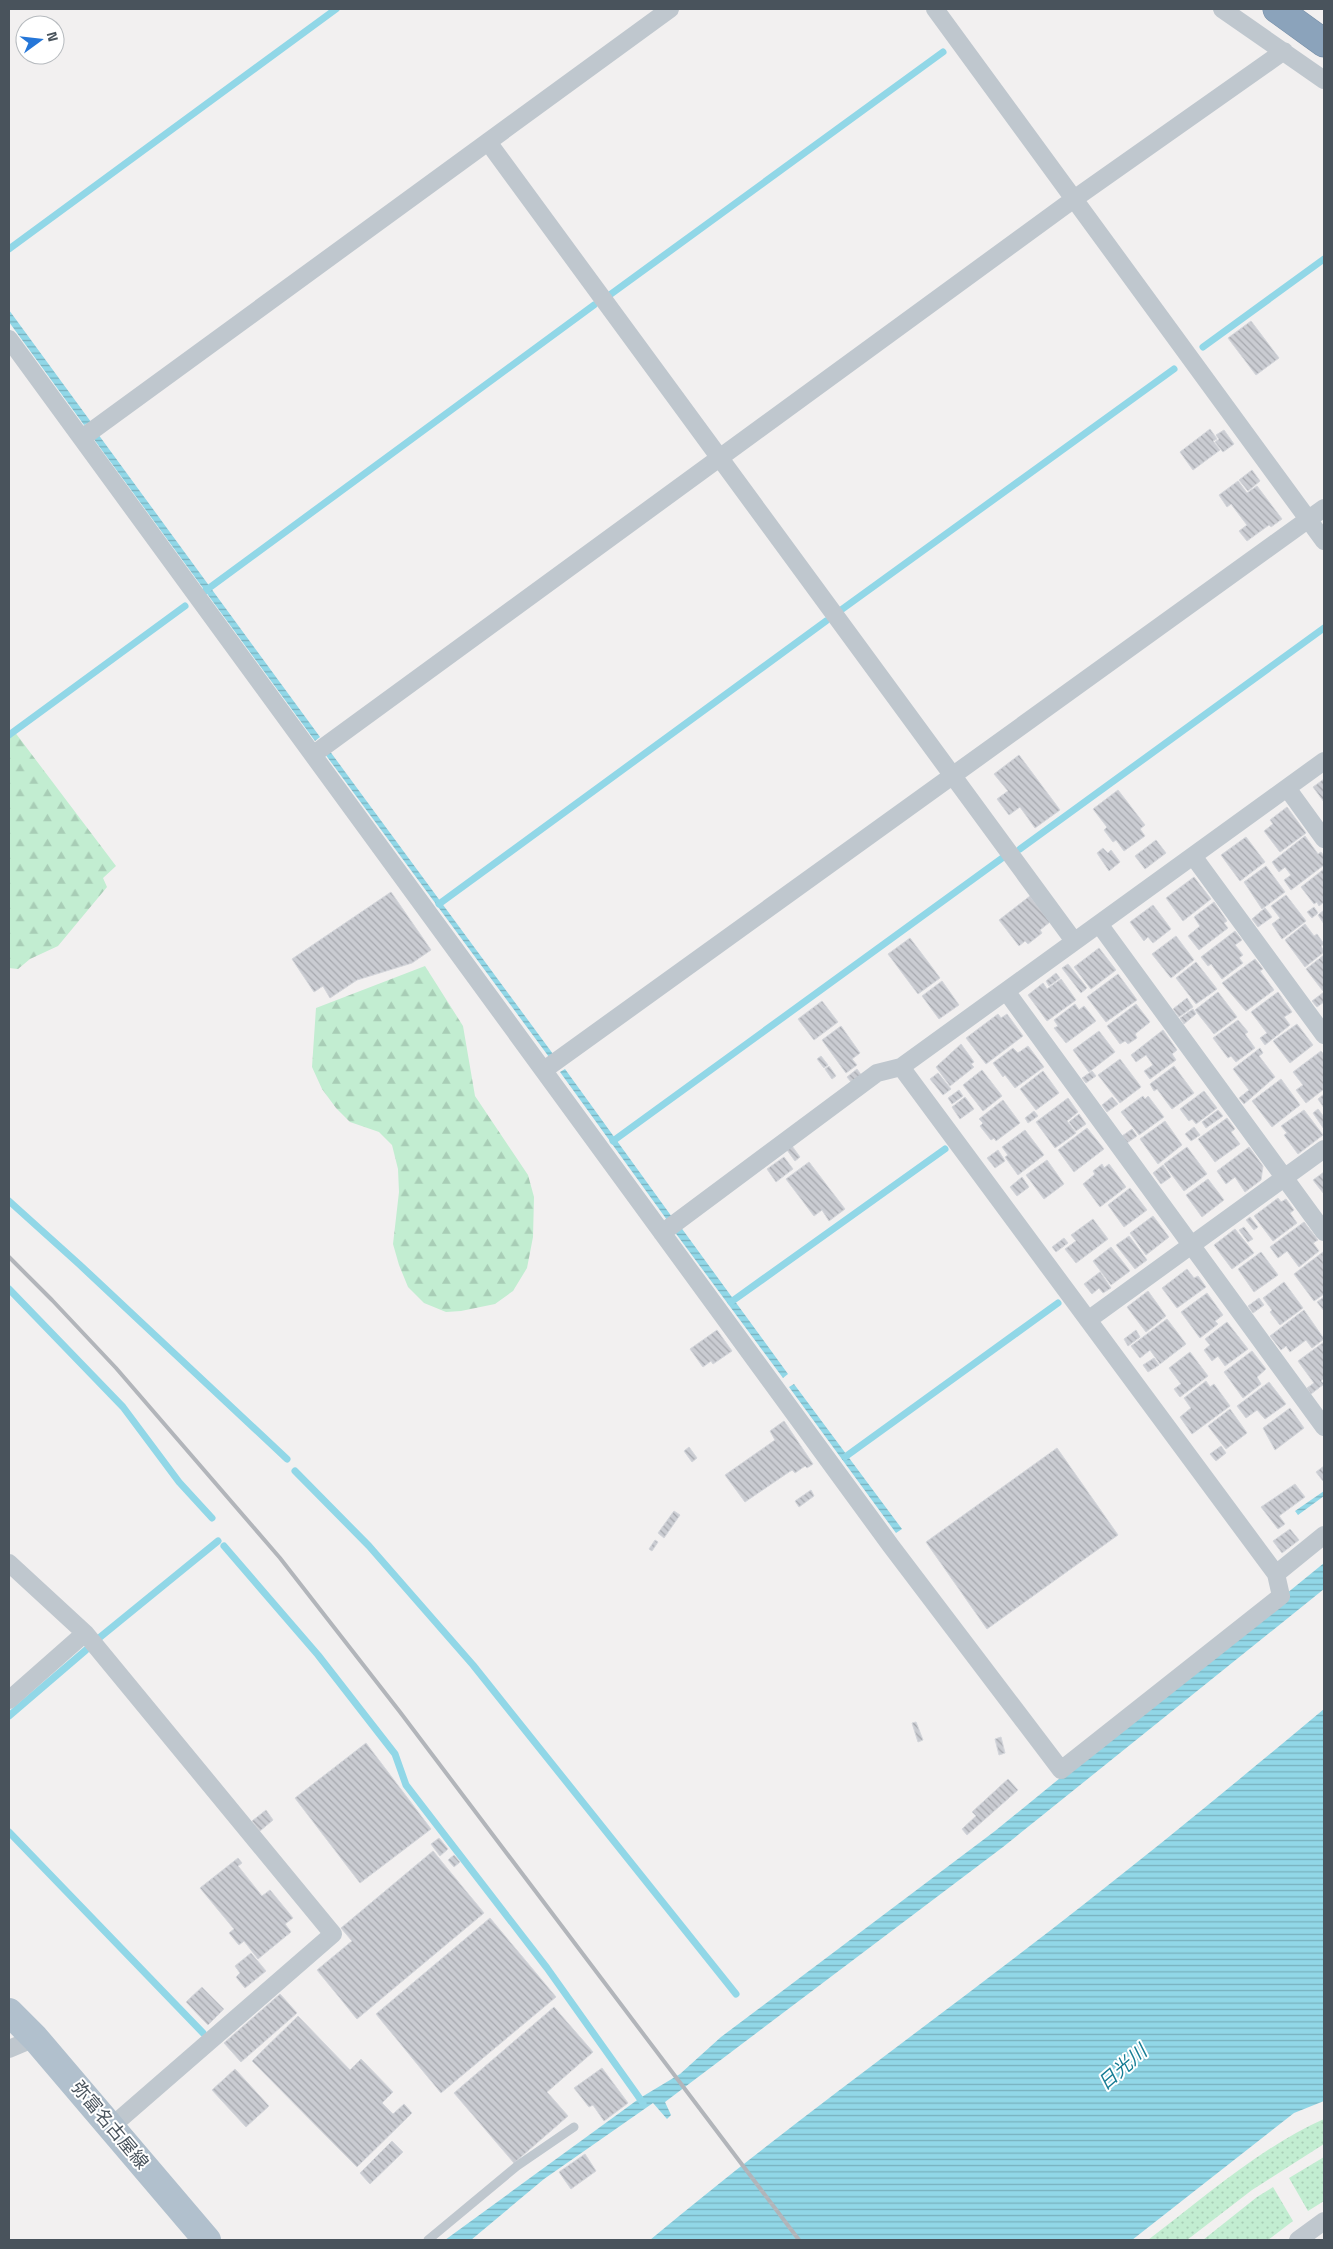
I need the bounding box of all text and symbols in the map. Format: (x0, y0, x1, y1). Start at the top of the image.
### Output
north arrow (15, 15, 65, 65)
text: N (42, 29, 64, 44)
water label: 日光川 (1091, 2036, 1154, 2096)
street label: 弥富名古屋線 (65, 2075, 155, 2175)

